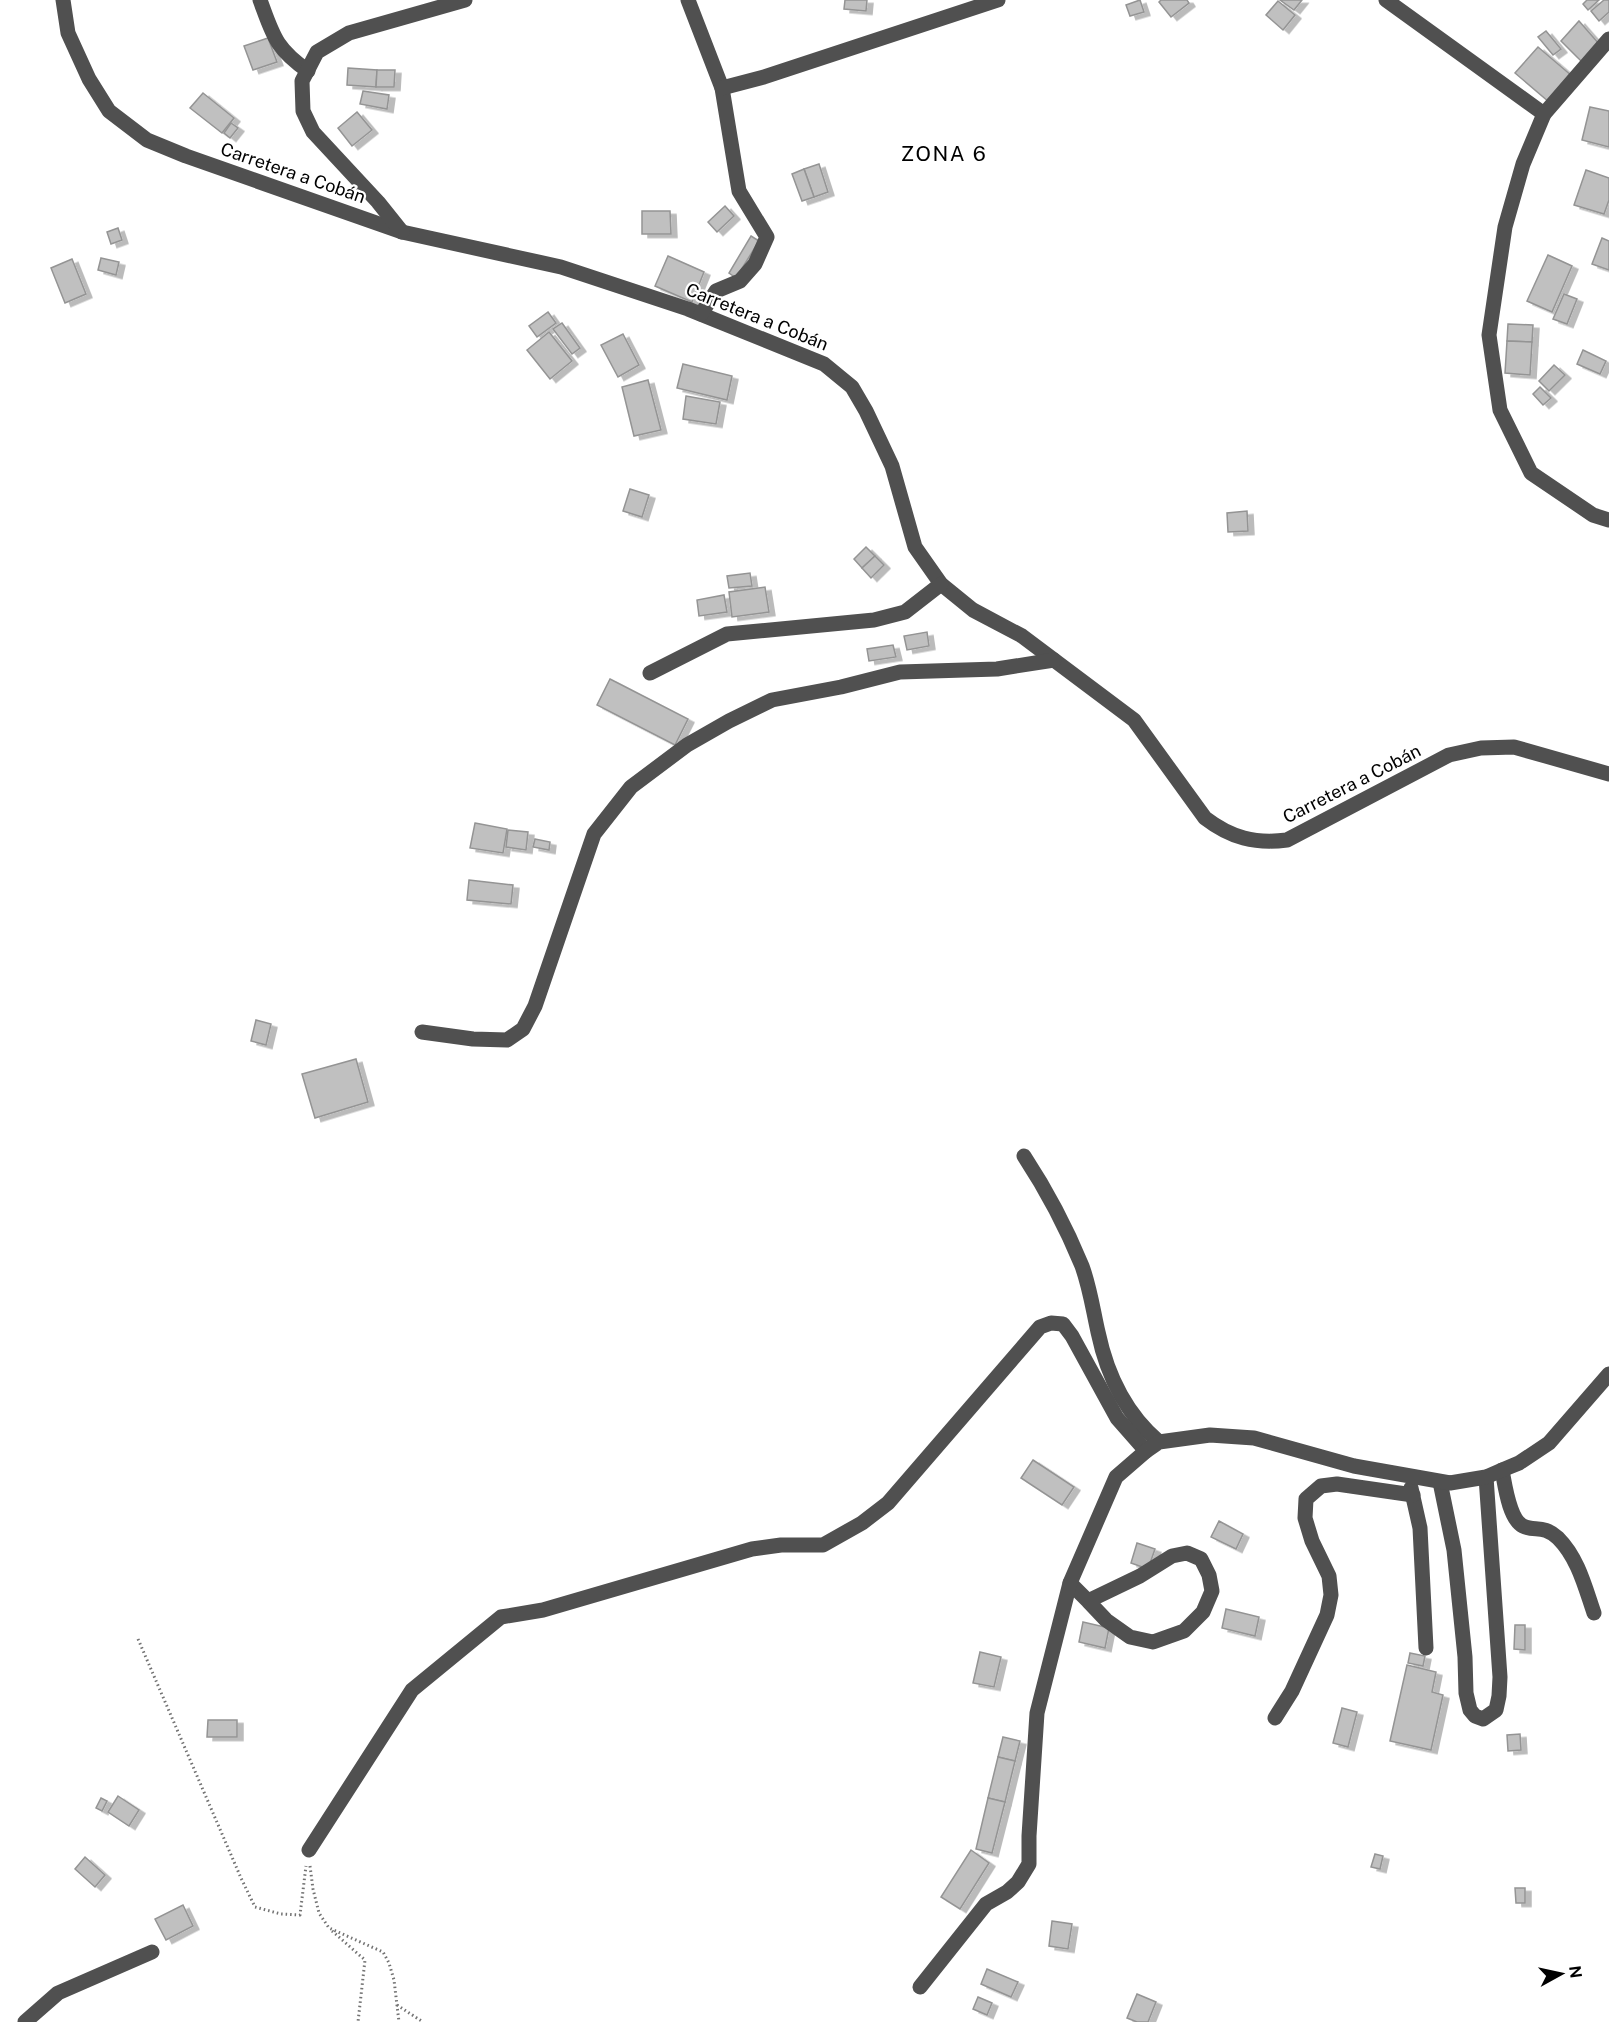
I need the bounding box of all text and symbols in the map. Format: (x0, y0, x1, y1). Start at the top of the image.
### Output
street label: Carretera a Cobán (218, 138, 368, 207)
district label: ZONA 6 (901, 141, 987, 166)
street label: Carretera a Cobán (683, 278, 831, 355)
street label: Carretera a Cobán (1279, 740, 1424, 827)
north arrow (1531, 1944, 1591, 2004)
text: N (1565, 1964, 1586, 1980)

